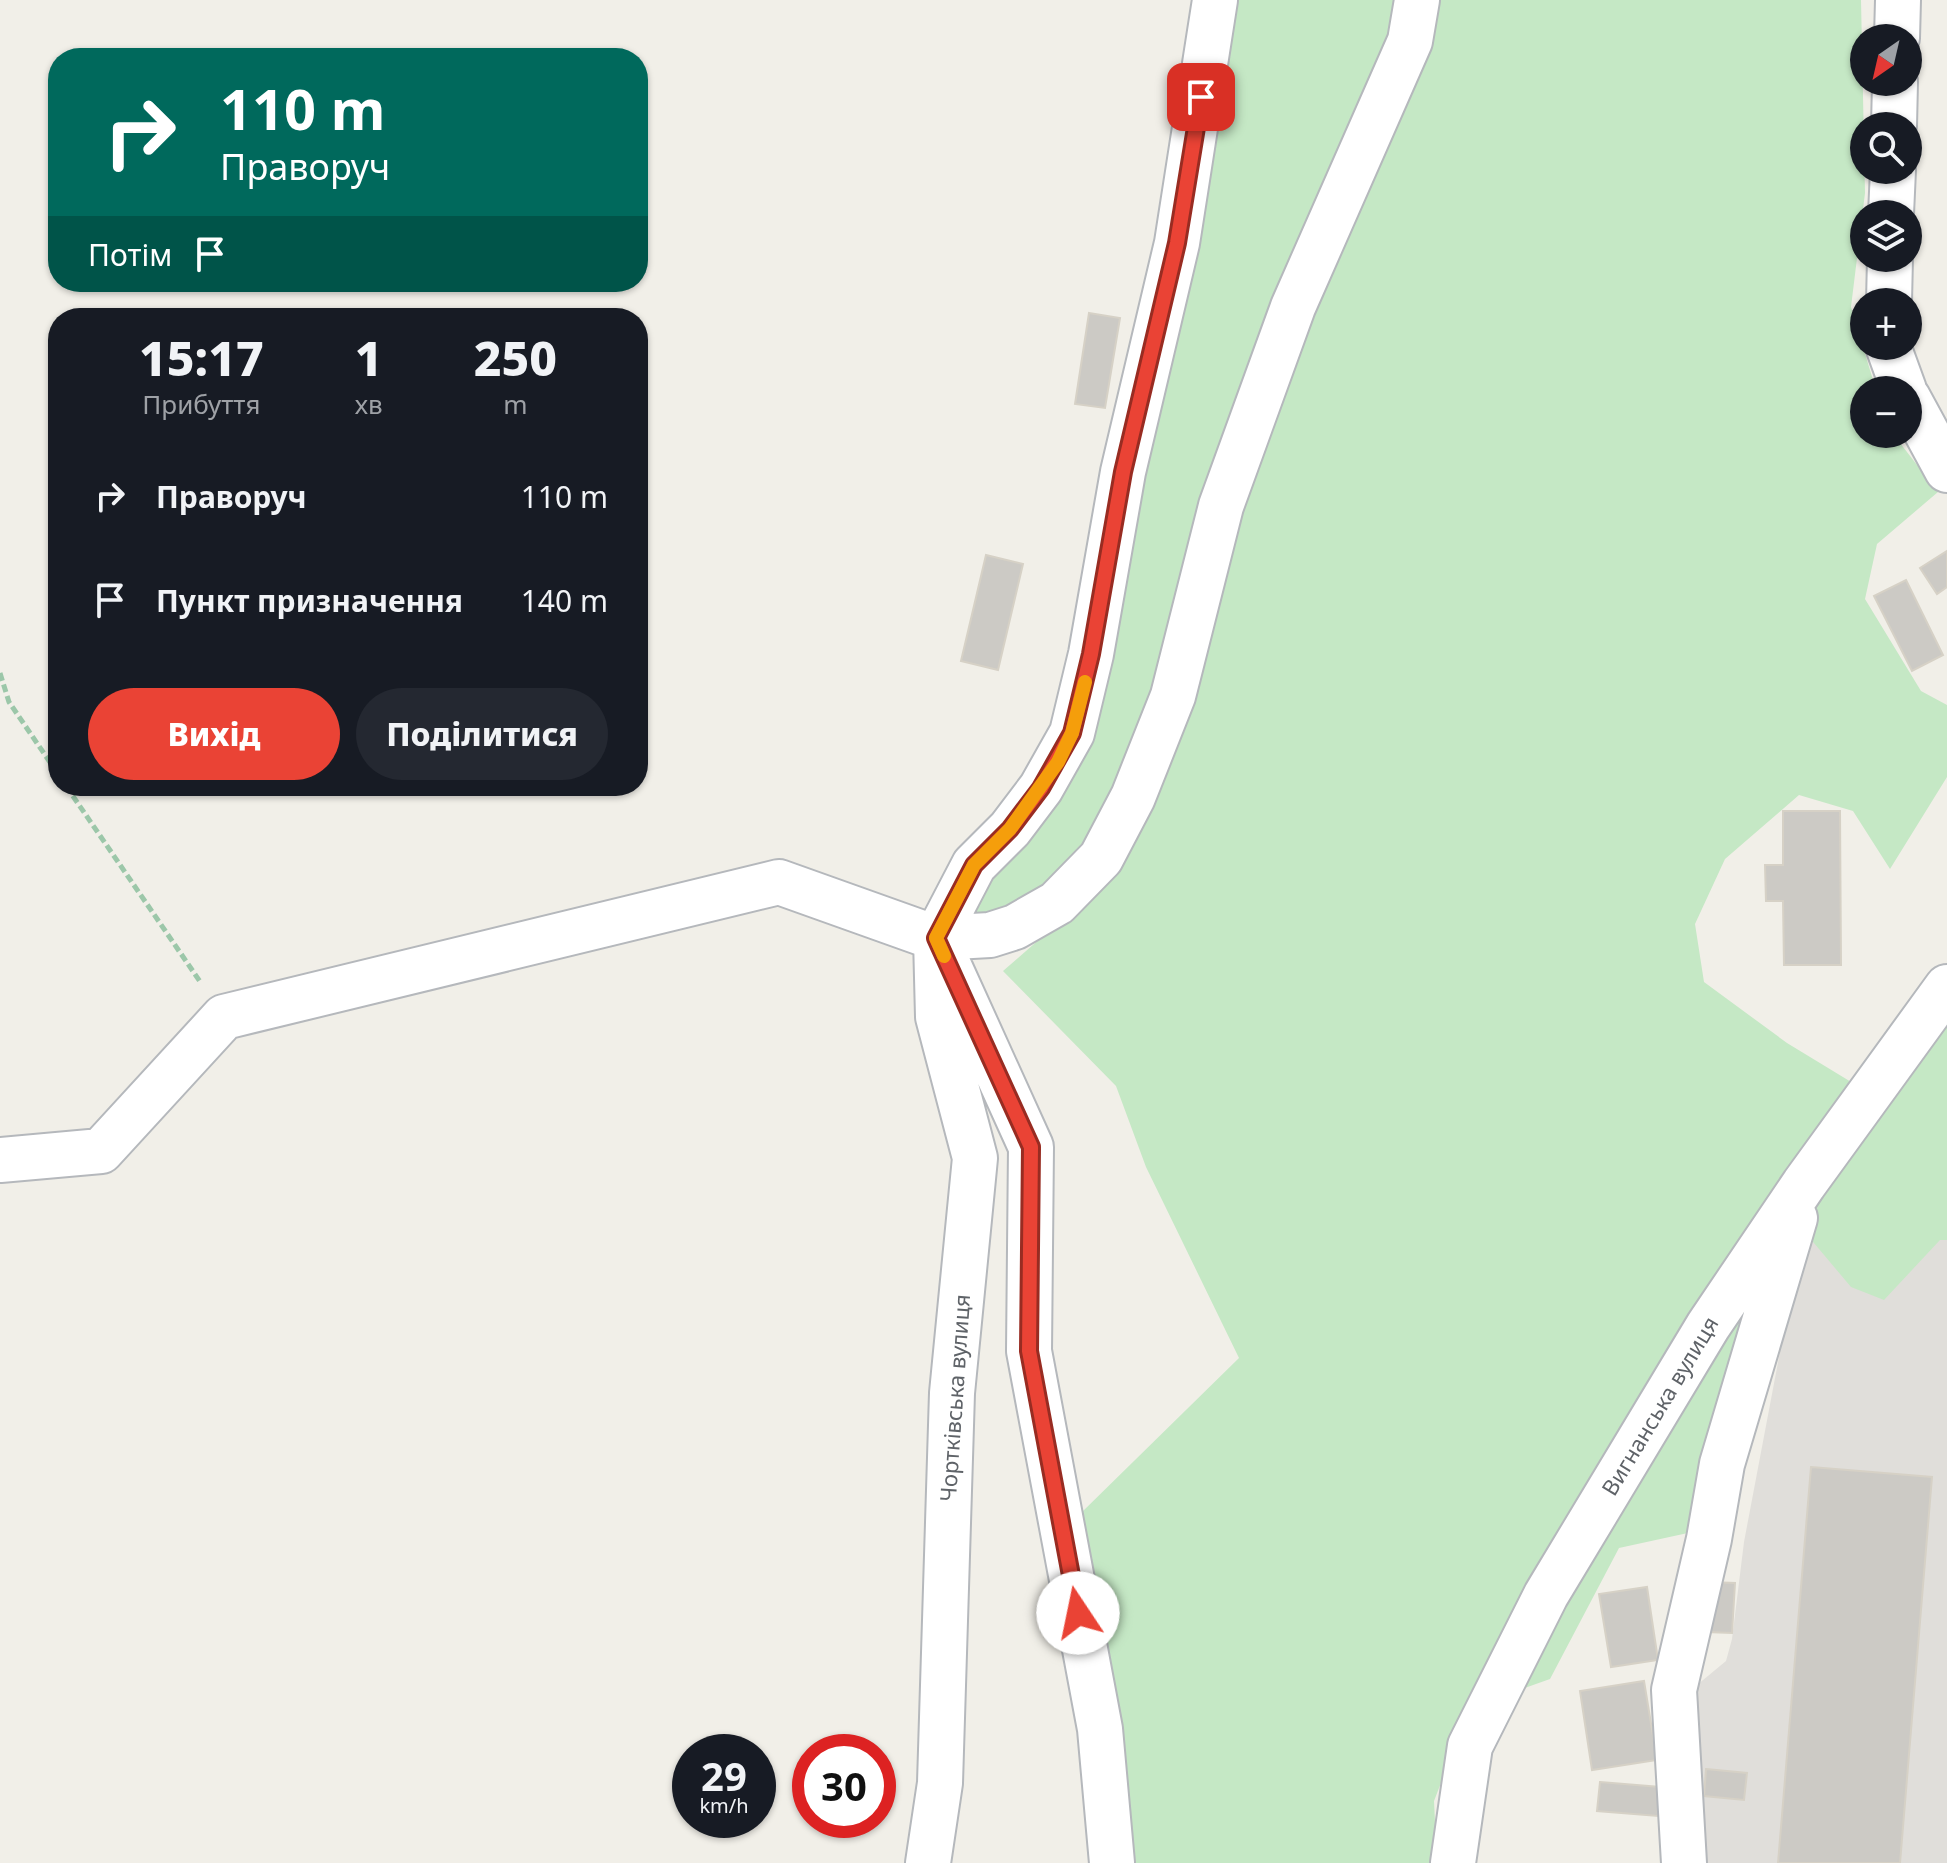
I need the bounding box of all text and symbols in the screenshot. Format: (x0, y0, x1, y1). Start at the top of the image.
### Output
north arrow (1850, 24, 1922, 96)
map controls (1850, 24, 1922, 448)
pin (1167, 63, 1235, 131)
text: 110 m (220, 70, 385, 146)
icon: arrive (1179, 75, 1223, 119)
icon: right (88, 80, 192, 184)
button: search (1850, 112, 1922, 184)
text: Праворуч (220, 142, 390, 191)
button: layers (1850, 200, 1922, 272)
icon: arrive (188, 232, 232, 276)
text: Потім (88, 234, 172, 275)
button: + (1850, 288, 1922, 360)
text: 15:17 (139, 325, 264, 390)
text: 1 (355, 325, 383, 390)
text: 250 (474, 325, 557, 390)
button: − (1850, 376, 1922, 448)
text: Прибуття (142, 386, 260, 422)
text: хв (355, 386, 383, 422)
text: m (503, 386, 527, 422)
icon: right (88, 474, 132, 518)
text: Праворуч (156, 476, 307, 517)
text: 110 m (521, 476, 608, 517)
icon: arrive (88, 578, 132, 622)
text: Пункт призначення (156, 580, 463, 621)
text: 140 m (521, 580, 608, 621)
button: Вихід (88, 688, 340, 780)
button: Поділитися (356, 688, 608, 780)
street label: Чортківська вулиця (932, 1293, 976, 1503)
street label: Вигнанська вулиця (1594, 1310, 1725, 1501)
position arrow (1036, 1571, 1120, 1655)
speed limit sign: 30 (792, 1734, 896, 1838)
text: 29 (701, 1748, 747, 1803)
text: km/h (699, 1792, 749, 1819)

